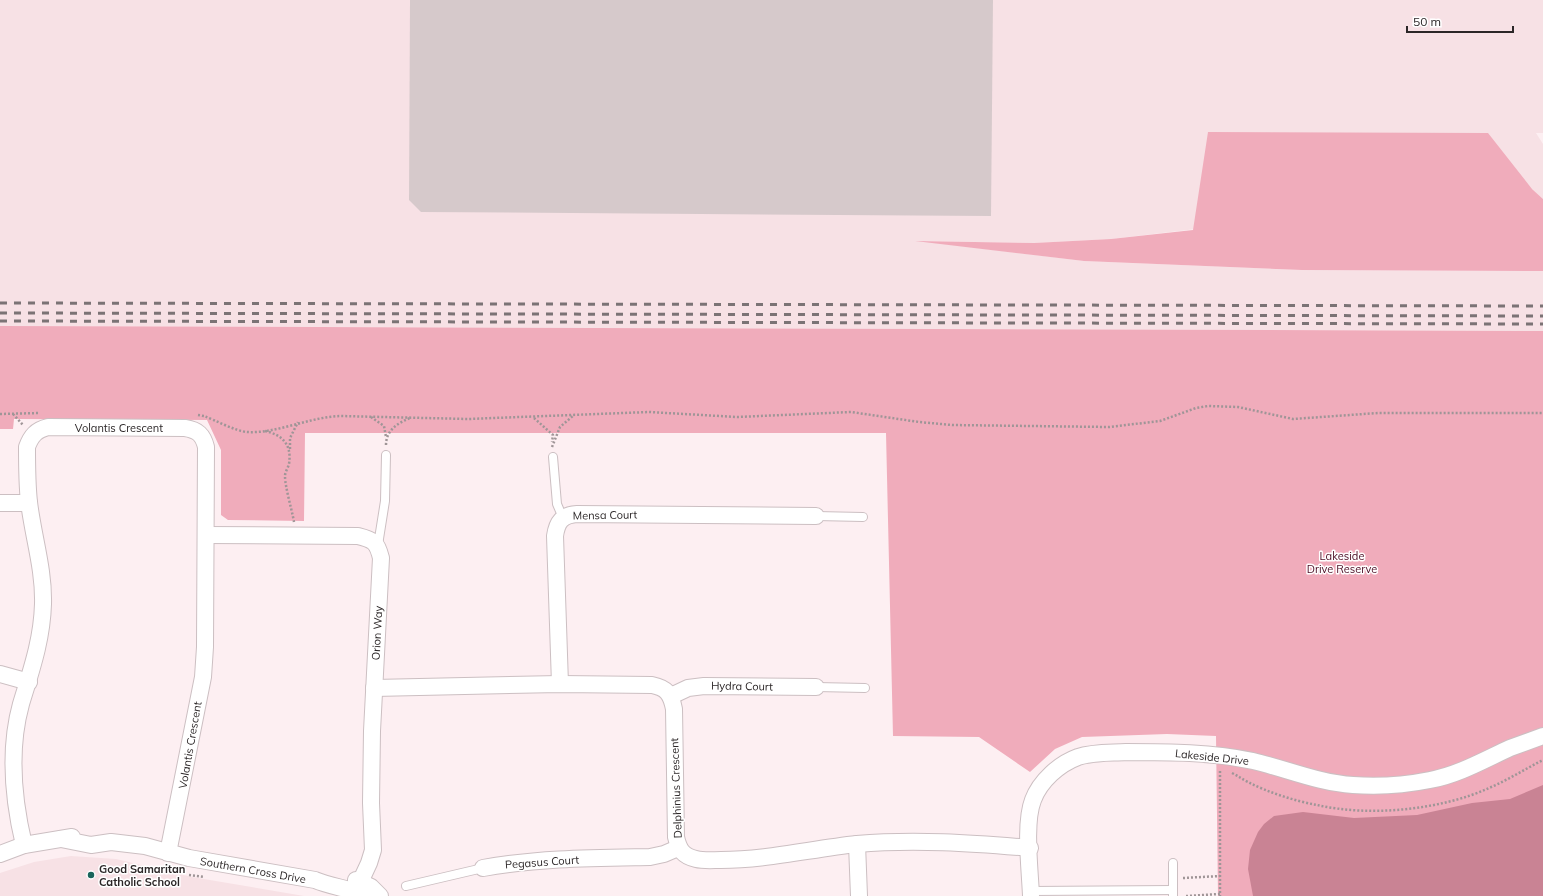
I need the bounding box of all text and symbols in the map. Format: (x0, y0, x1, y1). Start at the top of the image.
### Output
scale bar (1407, 8, 1513, 34)
text: 50 m (1413, 14, 1441, 29)
street label: Volantis Crescent (75, 421, 163, 435)
street label: Mensa Court (573, 507, 638, 523)
park label: Lakeside Drive Reserve (1307, 549, 1377, 576)
street label: Orion Way (369, 605, 385, 661)
street label: Hydra Court (711, 678, 773, 694)
street label: Volantis Crescent (175, 700, 205, 790)
street label: Delphinius Crescent (667, 737, 685, 839)
street label: Lakeside Drive (1174, 746, 1250, 768)
street label: Pegasus Court (505, 852, 580, 872)
street label: Southern Cross Drive (199, 854, 307, 886)
place label: Good Samaritan Catholic School (99, 862, 185, 889)
marker: Good Samaritan Catholic School (86, 870, 96, 880)

